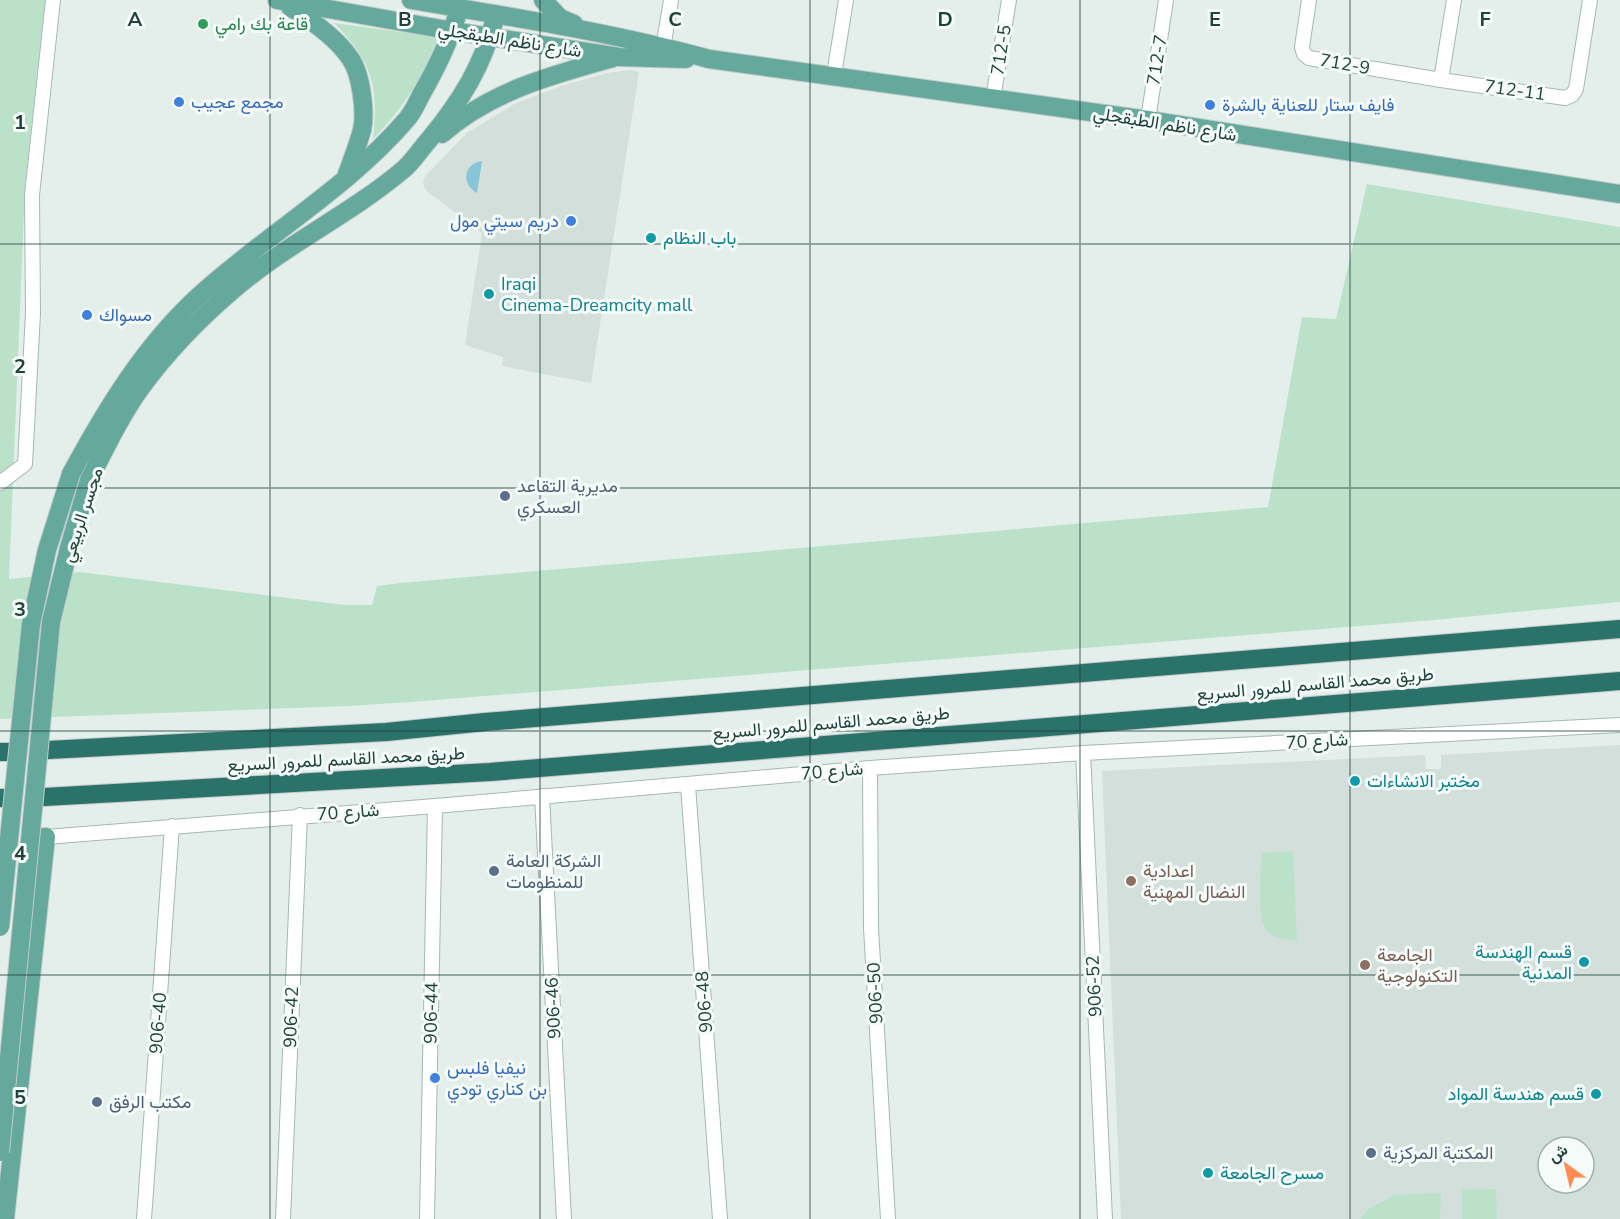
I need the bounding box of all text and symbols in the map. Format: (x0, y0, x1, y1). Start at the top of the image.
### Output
text: A (128, 6, 143, 33)
text: B (398, 6, 412, 33)
text: C (668, 6, 682, 33)
text: D (937, 6, 953, 33)
text: E (1209, 6, 1221, 33)
text: F (1479, 6, 1491, 33)
place label: قاعة بك رامي (215, 12, 308, 39)
marker: قاعة بك رامي (196, 17, 210, 31)
street label: شارع ناظم الطبقجلي (436, 17, 583, 66)
street label: 712-5 (985, 23, 1017, 77)
street label: 712-7 (1141, 33, 1173, 87)
street label: 712-9 (1318, 48, 1372, 80)
street label: 712-11 (1483, 74, 1547, 106)
place label: مجمع عجيب (191, 90, 284, 114)
place label: فايف ستار للعناية بالشرة (1222, 93, 1394, 117)
marker: مجمع عجيب (172, 95, 186, 109)
marker: فايف ستار للعناية بالشرة (1203, 98, 1217, 112)
street label: شارع ناظم الطبقجلي (1091, 101, 1238, 150)
text: 1 (14, 109, 26, 136)
place label: دريم سيتي مول (450, 209, 559, 236)
marker: دريم سيتي مول (564, 214, 578, 228)
place label: باب النظام (663, 226, 736, 250)
marker: باب النظام (644, 231, 658, 245)
place label: Iraqi Cinema-Dreamcity mall (501, 272, 693, 317)
marker: Iraqi Cinema-Dreamcity mall (482, 287, 496, 301)
place label: مسواك (99, 303, 152, 327)
marker: مسواك (80, 308, 94, 322)
text: 2 (14, 353, 26, 380)
street label: مجسر الربيعي (55, 465, 111, 566)
place label: مديرية التقاعد العسكري (517, 474, 618, 522)
marker: مديرية التقاعد العسكري (498, 489, 512, 503)
text: 3 (14, 596, 26, 623)
street label: طريق محمد القاسم للمرور السريع (1195, 662, 1435, 706)
street label: طريق محمد القاسم للمرور السريع (711, 701, 951, 745)
street label: شارع 70 (1285, 727, 1349, 755)
street label: طريق محمد القاسم للمرور السريع (227, 741, 465, 777)
street label: شارع 70 (800, 756, 864, 786)
place label: مختبر الانشاءات (1367, 769, 1480, 793)
marker: مختبر الانشاءات (1348, 774, 1362, 788)
street label: شارع 70 (316, 798, 380, 826)
text: 4 (14, 840, 26, 867)
place label: الشركة العامة للمنظومات (506, 849, 601, 894)
place label: اعدادية النضال المهنية (1143, 859, 1245, 904)
marker: الشركة العامة للمنظومات (487, 864, 501, 878)
marker: اعدادية النضال المهنية (1124, 874, 1138, 888)
place label: قسم الهندسة المدنية (1475, 940, 1572, 985)
place label: الجامعة التكنولوجية (1377, 943, 1458, 988)
street label: 906-52 (1080, 955, 1108, 1017)
marker: قسم الهندسة المدنية (1577, 955, 1591, 969)
marker: الجامعة التكنولوجية (1358, 958, 1372, 972)
street label: 906-50 (861, 962, 889, 1024)
street label: 906-48 (690, 970, 718, 1034)
street label: 906-46 (539, 977, 567, 1039)
street label: 906-44 (418, 982, 444, 1044)
street label: 906-42 (278, 986, 304, 1048)
street label: 906-40 (144, 991, 172, 1055)
place label: نيفيا فلبس بن كناري تودي (447, 1056, 547, 1104)
marker: نيفيا فلبس بن كناري تودي (428, 1071, 442, 1085)
place label: قسم هندسة المواد (1448, 1082, 1584, 1106)
text: 5 (14, 1084, 26, 1111)
marker: قسم هندسة المواد (1589, 1087, 1603, 1101)
place label: مكتب الرفق (109, 1090, 191, 1114)
marker: مكتب الرفق (90, 1095, 104, 1109)
north arrow (1536, 1135, 1596, 1195)
text: ش (1544, 1139, 1572, 1168)
place label: المكتبة المركزية (1383, 1141, 1493, 1165)
marker: المكتبة المركزية (1364, 1146, 1378, 1160)
place label: مسرح الجامعة (1220, 1161, 1324, 1185)
marker: مسرح الجامعة (1201, 1166, 1215, 1180)

